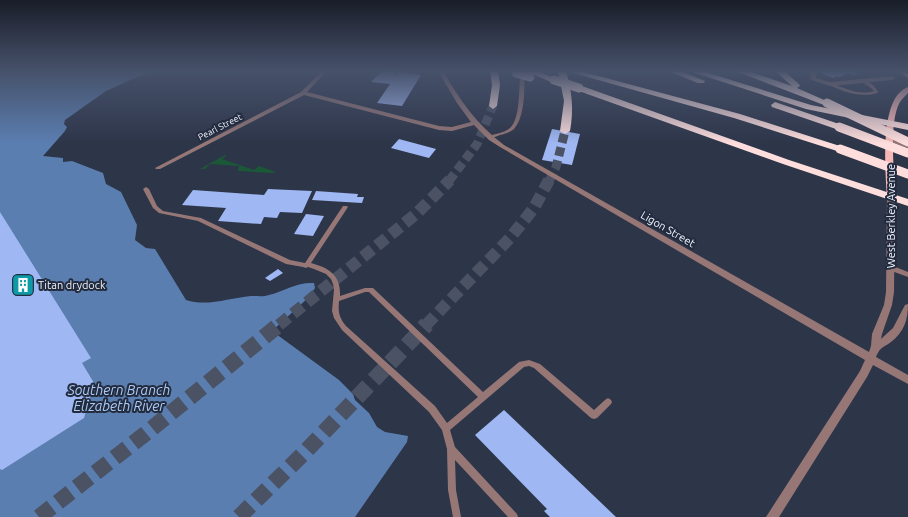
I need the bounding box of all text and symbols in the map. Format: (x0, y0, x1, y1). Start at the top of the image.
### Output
street label: Pearl Street (196, 111, 244, 142)
street label: West Berkley Avenue (885, 164, 897, 268)
street label: Ligon Street (639, 209, 698, 250)
building icon: Titan drydock (10, 272, 36, 298)
place label: Titan drydock (38, 279, 106, 291)
water label: Southern Branch Elizabeth River (67, 382, 170, 414)

